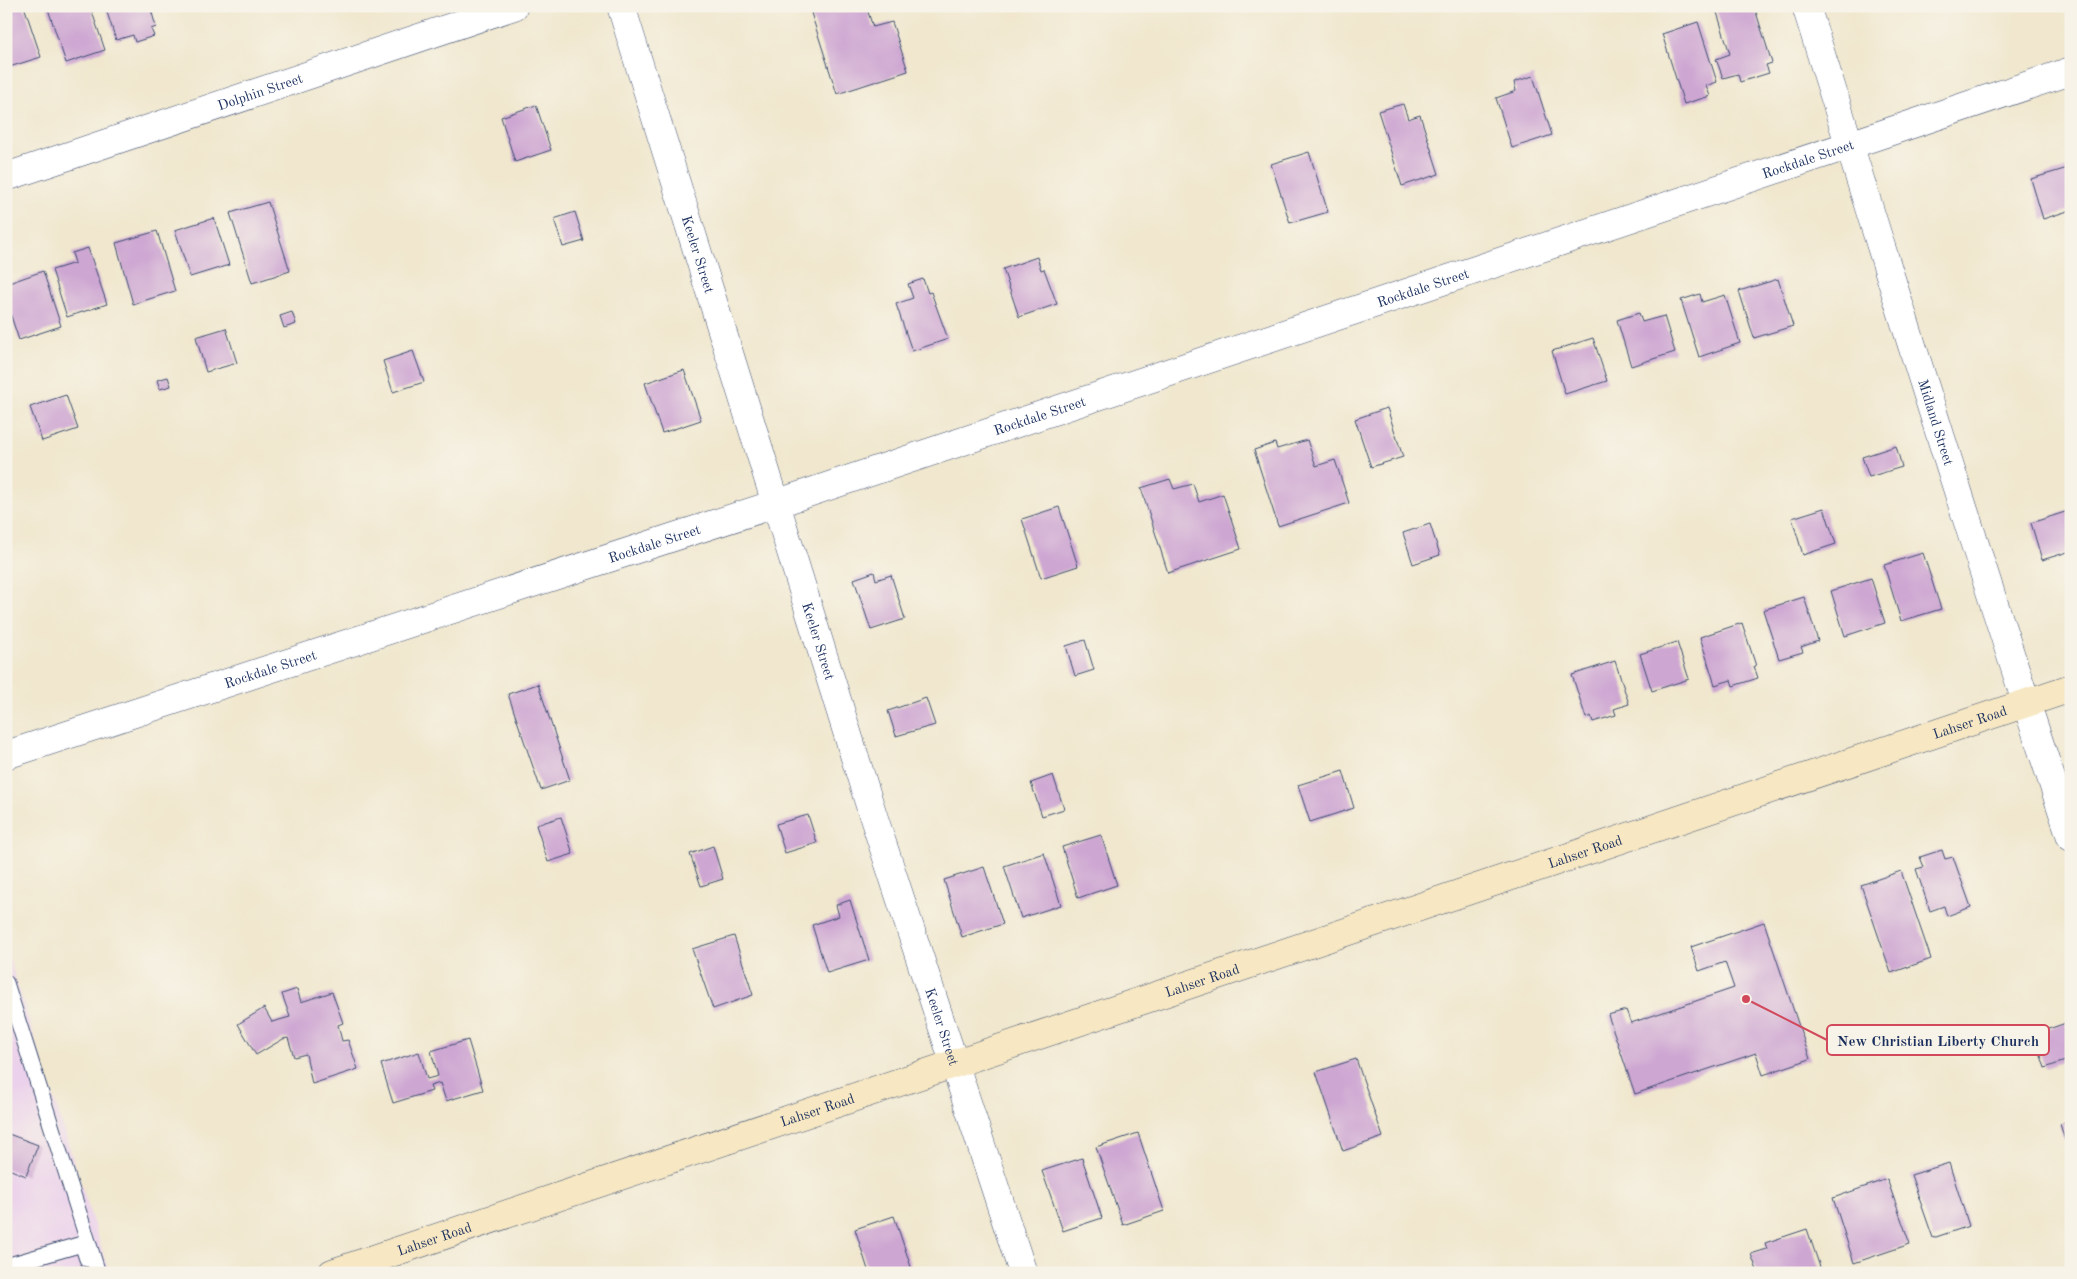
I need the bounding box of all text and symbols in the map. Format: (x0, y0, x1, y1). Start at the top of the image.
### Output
street label: Dolphin Street (216, 72, 305, 113)
street label: Rockdale Street (1761, 138, 1856, 182)
street label: Keeler Street (679, 214, 716, 295)
street label: Rockdale Street (1375, 267, 1471, 310)
street label: Midland Street (1915, 378, 1955, 467)
street label: Rockdale Street (992, 395, 1088, 438)
street label: Rockdale Street (607, 523, 703, 566)
street label: Keeler Street (799, 601, 836, 682)
street label: Rockdale Street (223, 648, 318, 691)
street label: Lahser Road (1931, 704, 2009, 742)
street label: Lahser Road (1546, 833, 1624, 871)
street label: Lahser Road (1164, 962, 1241, 1000)
street label: Keeler Street (922, 986, 961, 1067)
callout: New Christian Liberty Church (1827, 1025, 2049, 1055)
text: New Christian Liberty Church (1837, 1035, 2039, 1050)
street label: Lahser Road (779, 1092, 856, 1130)
street label: Lahser Road (396, 1221, 474, 1258)

